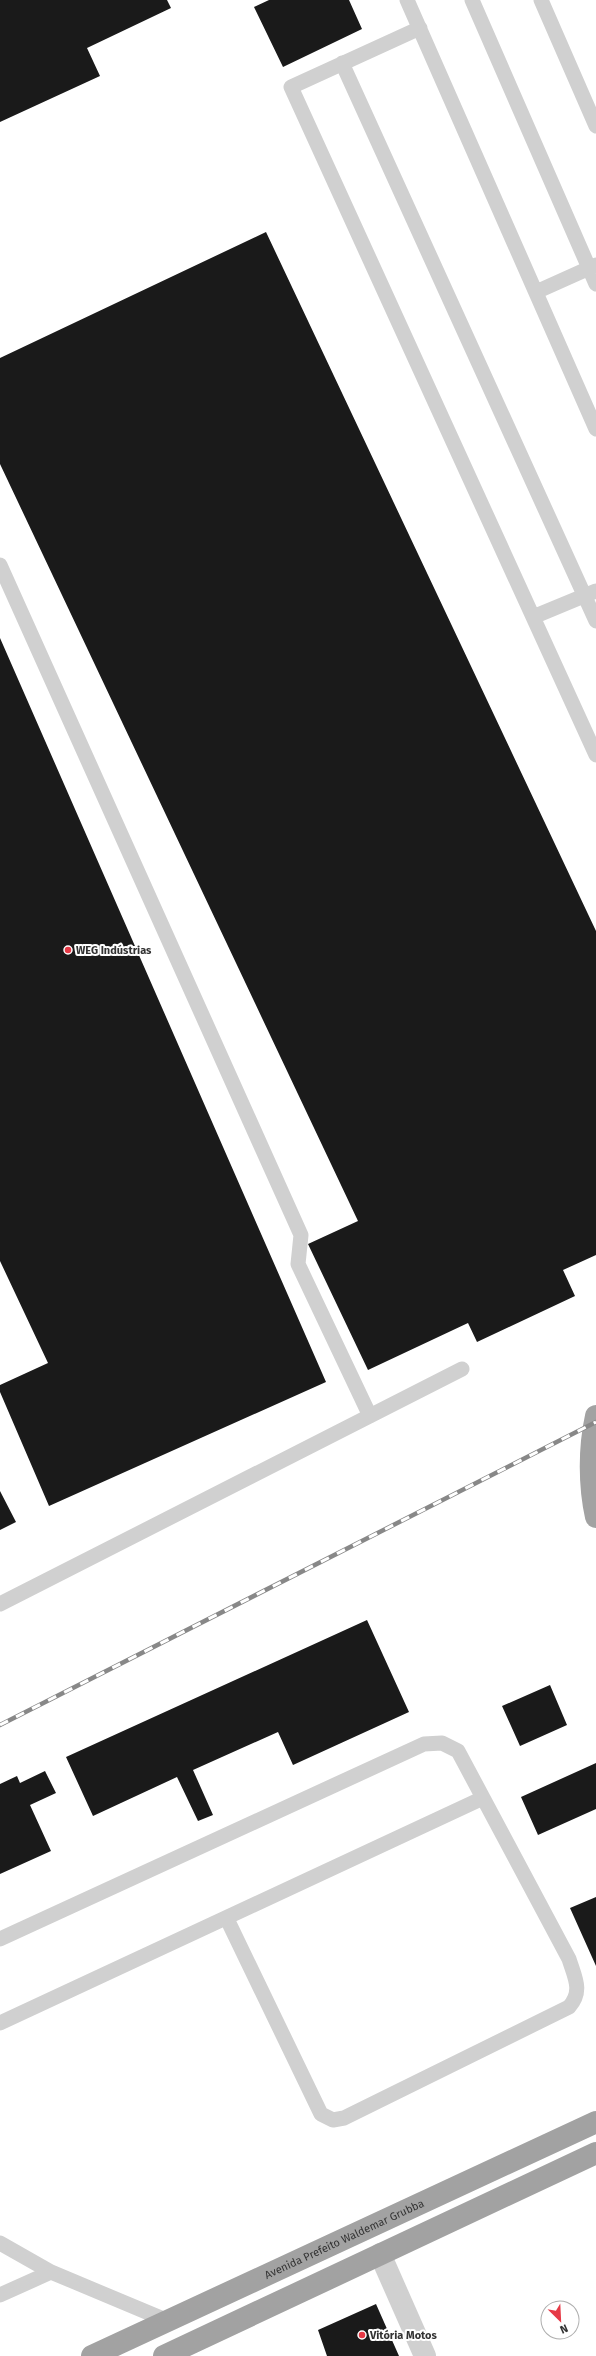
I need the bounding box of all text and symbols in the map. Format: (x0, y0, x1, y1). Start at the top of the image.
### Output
place label: WEG Indústrias (76, 944, 152, 957)
marker: WEG Indústrias (63, 945, 73, 955)
street label: Avenida Prefeito Waldemar Grubba (262, 2196, 426, 2282)
north arrow (540, 2300, 580, 2340)
text: N (558, 2321, 570, 2336)
place label: Vitória Motos (369, 2329, 438, 2342)
marker: Vitória Motos (357, 2330, 367, 2340)

